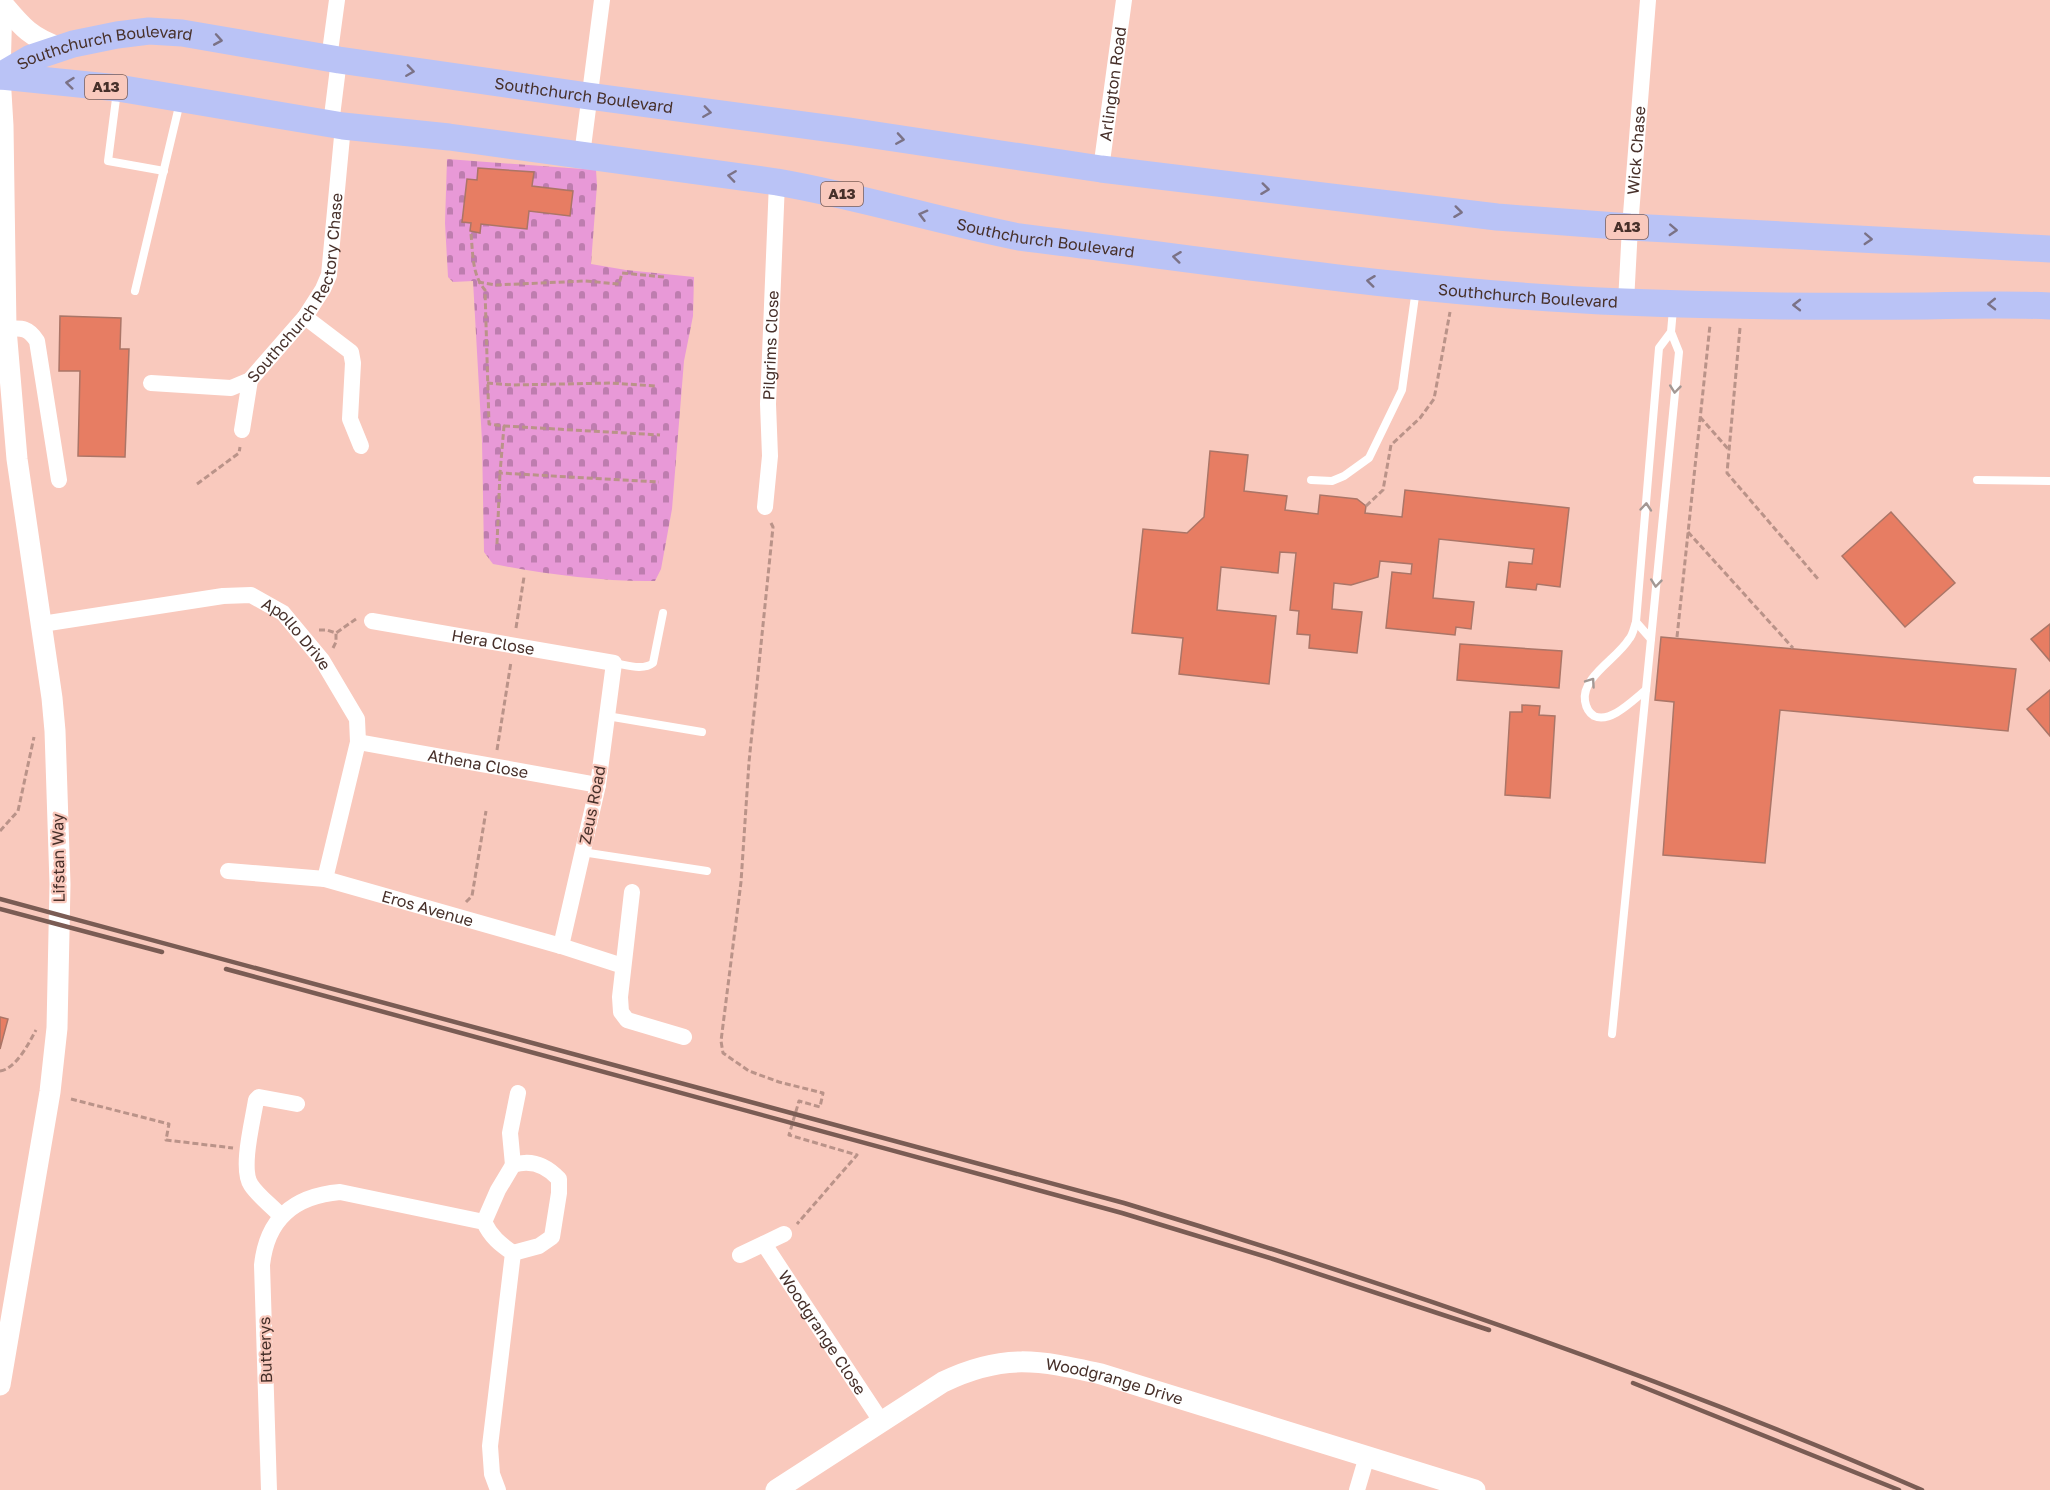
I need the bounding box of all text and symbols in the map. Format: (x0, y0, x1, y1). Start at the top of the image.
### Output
street label: Southchurch Boulevard (13, 21, 194, 74)
street label: Arlington Road (1095, 25, 1130, 142)
one-way arrow (213, 33, 222, 45)
one-way arrow (405, 64, 415, 76)
street label: Southchurch Boulevard (493, 73, 674, 117)
road number: A13 (85, 75, 127, 99)
one-way arrow (65, 77, 75, 90)
street label: Wick Chase (1623, 105, 1650, 196)
one-way arrow (703, 106, 712, 118)
one-way arrow (896, 132, 905, 144)
one-way arrow (728, 170, 737, 183)
road number: A13 (821, 182, 863, 206)
one-way arrow (1260, 182, 1269, 194)
street label: Southchurch Rectory Chase (242, 192, 347, 387)
one-way arrow (1454, 206, 1463, 218)
one-way arrow (918, 210, 928, 223)
street label: Southchurch Boulevard (954, 214, 1136, 262)
road number: A13 (1606, 215, 1648, 239)
one-way arrow (1669, 223, 1678, 236)
one-way arrow (1864, 233, 1873, 246)
one-way arrow (1173, 251, 1182, 264)
one-way arrow (1366, 275, 1375, 287)
street label: Southchurch Boulevard (1437, 279, 1618, 312)
street label: Pilgrims Close (758, 290, 783, 401)
one-way arrow (1987, 298, 1996, 311)
one-way arrow (1792, 299, 1801, 311)
one-way arrow (1669, 384, 1682, 394)
one-way arrow (1639, 502, 1652, 511)
one-way arrow (1650, 579, 1663, 588)
street label: Apollo Drive (258, 593, 336, 674)
street label: Hera Close (450, 625, 536, 659)
one-way arrow (1584, 678, 1595, 689)
street label: Athena Close (426, 745, 530, 782)
street label: Zeus Road (575, 764, 609, 846)
street label: Lifstan Way (47, 813, 69, 903)
street label: Eros Avenue (379, 886, 476, 931)
street label: Woodgrange Close (774, 1266, 871, 1398)
street label: Butterys (254, 1316, 276, 1384)
street label: Woodgrange Drive (1045, 1353, 1186, 1409)

